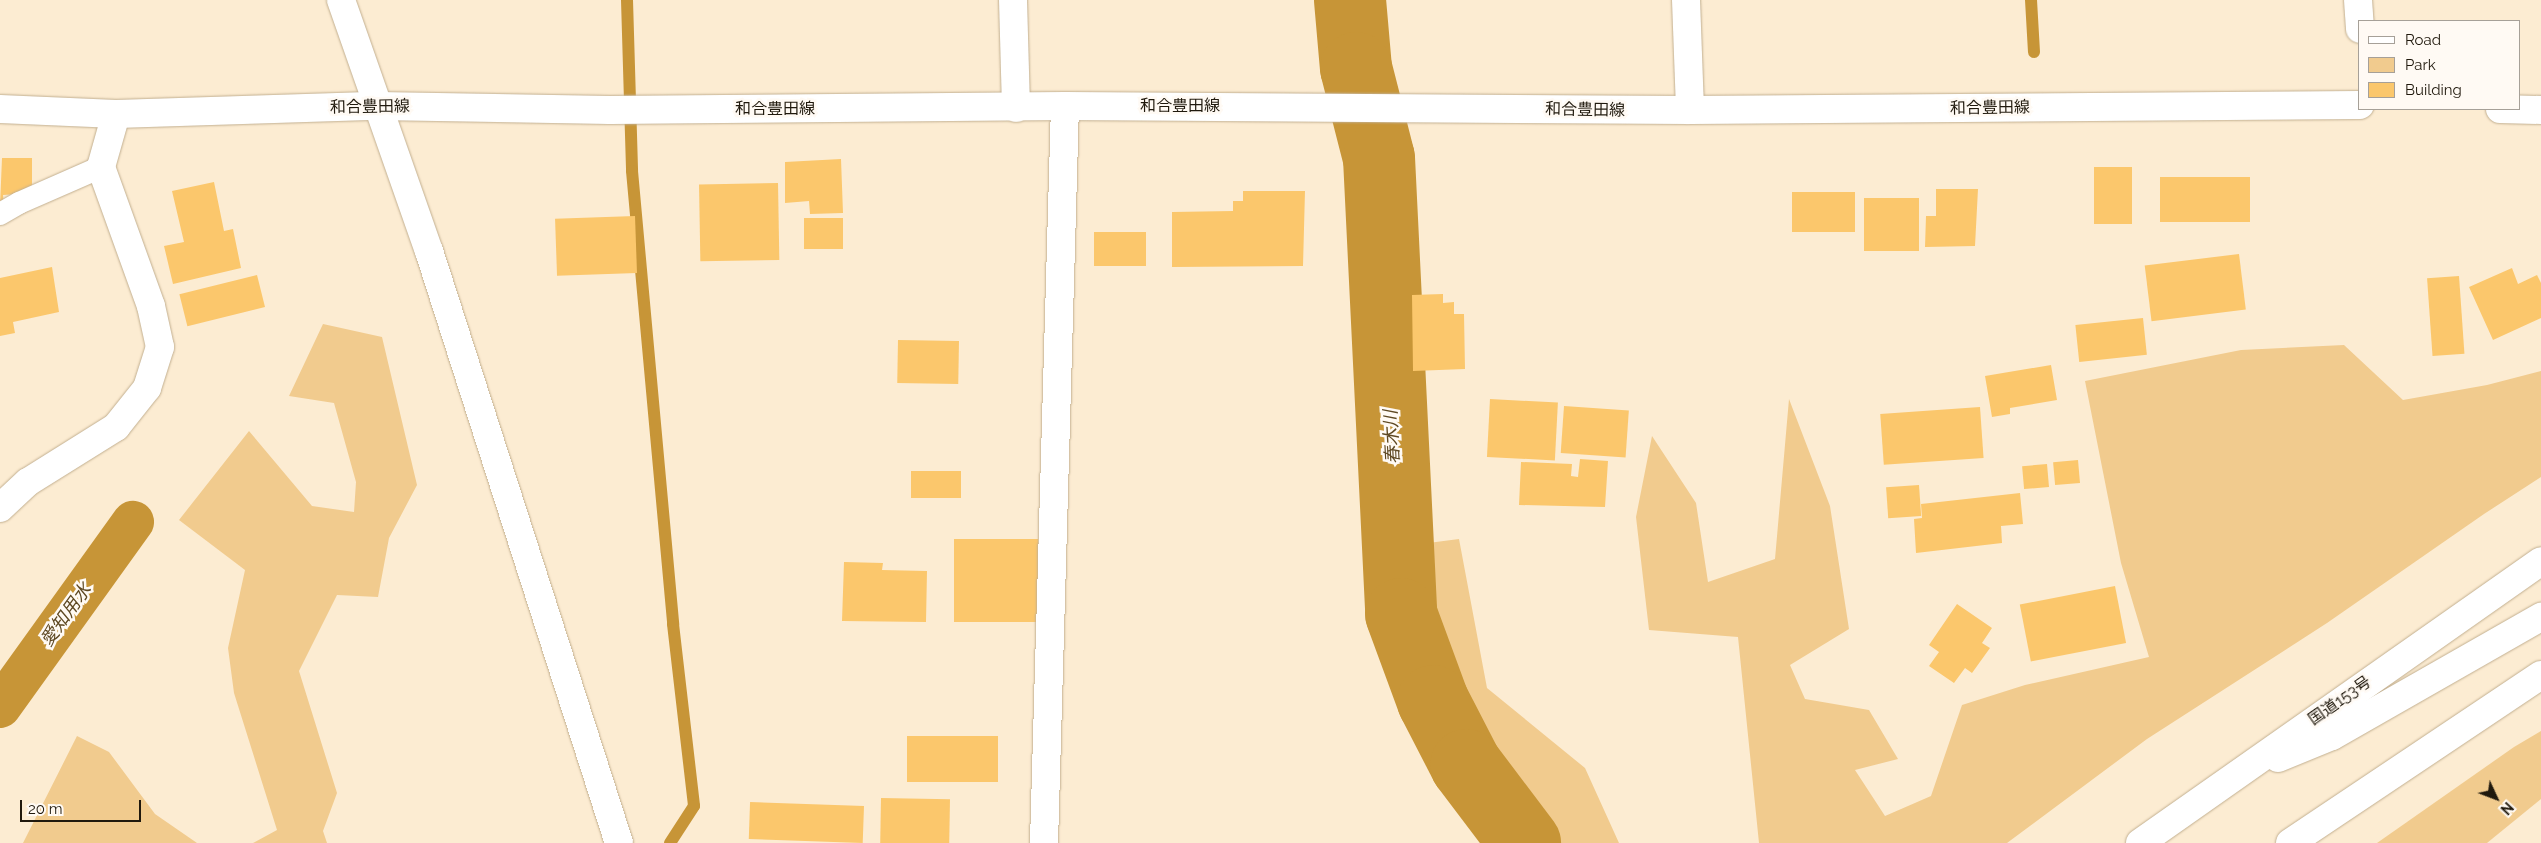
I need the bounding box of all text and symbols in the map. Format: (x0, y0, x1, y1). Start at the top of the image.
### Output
legend (2358, 20, 2521, 110)
text: Road (2405, 31, 2441, 49)
text: Park (2405, 56, 2436, 74)
text: Building (2405, 81, 2462, 99)
street label: 和合豊田線 (1140, 96, 1220, 116)
street label: 和合豊田線 (330, 97, 410, 117)
street label: 和合豊田線 (1950, 98, 2030, 118)
street label: 和合豊田線 (735, 99, 815, 119)
street label: 和合豊田線 (1545, 100, 1625, 120)
water label: 春木川 (1380, 409, 1404, 465)
water label: 愛知用水 (36, 580, 96, 650)
street label: 国道153号 (2305, 672, 2375, 730)
north arrow (2471, 773, 2521, 823)
scale bar (22, 790, 144, 822)
text: N (2497, 799, 2516, 818)
text: 20 m (28, 800, 63, 818)

